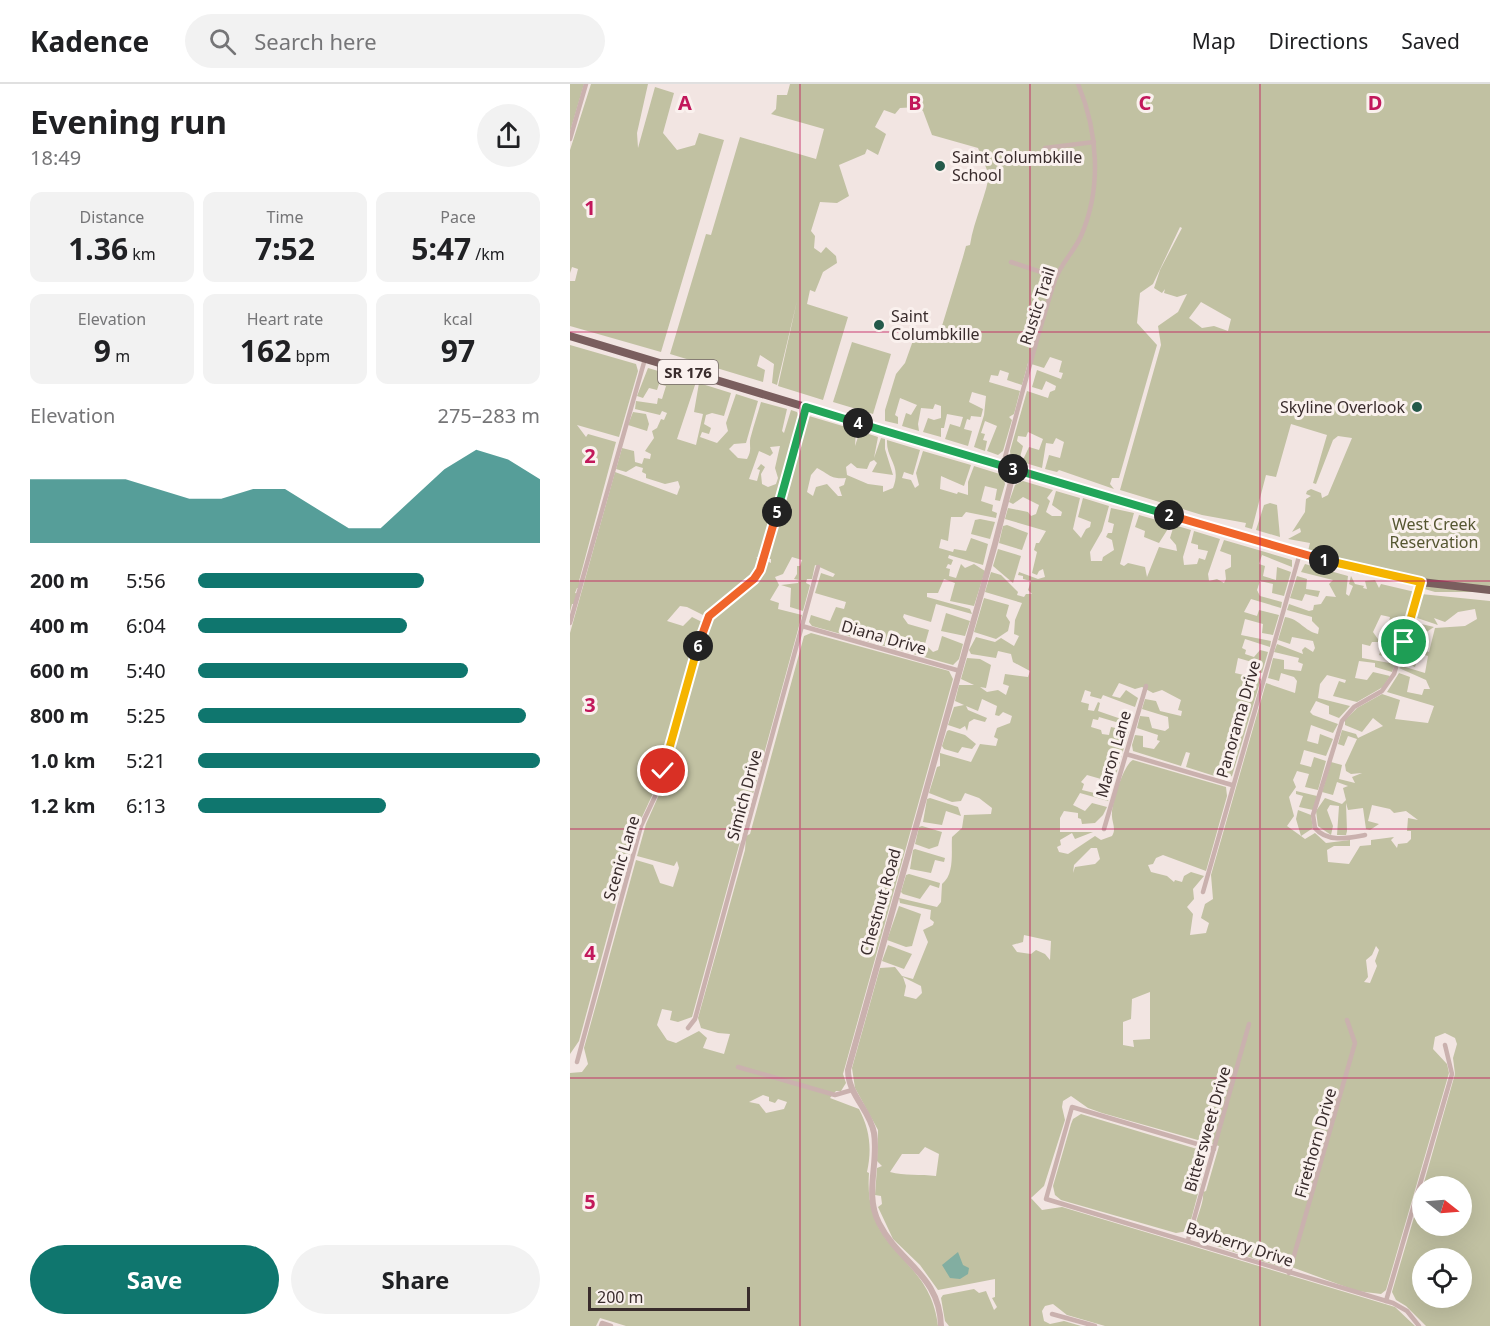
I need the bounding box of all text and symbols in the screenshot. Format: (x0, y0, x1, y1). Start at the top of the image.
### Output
search box (185, 14, 605, 68)
text: Kadence (30, 22, 149, 60)
icon: search (206, 25, 239, 58)
text: Search here (254, 26, 377, 56)
text: Map (1192, 27, 1236, 55)
text: Directions (1269, 27, 1368, 55)
text: Saved (1401, 27, 1460, 55)
text: A (678, 89, 692, 116)
text: B (908, 89, 922, 116)
text: C (1139, 89, 1152, 116)
text: D (1368, 89, 1382, 116)
text: Evening run (30, 99, 227, 144)
button: share (477, 104, 540, 167)
text: 18:49 (30, 144, 81, 171)
place label: Saint Columbkille School (952, 146, 1082, 186)
marker: Saint Columbkille School (933, 159, 947, 173)
text: 1 (584, 194, 596, 221)
text: Distance (80, 206, 144, 228)
text: Time (266, 206, 304, 228)
text: Pace (440, 206, 476, 228)
text: 1.36 (68, 228, 128, 269)
text: 7:52 (255, 228, 315, 269)
text: 5:47 (411, 228, 471, 269)
text: km (128, 243, 156, 265)
text: /km (471, 243, 505, 265)
street label: Rustic Trail (1014, 264, 1060, 348)
place label: Saint Columbkille (891, 305, 980, 345)
text: Elevation (78, 308, 146, 330)
text: Heart rate (247, 308, 323, 330)
text: kcal (443, 308, 473, 330)
marker: Saint Columbkille (872, 318, 886, 332)
text: 9 (94, 330, 111, 371)
text: 162 (240, 330, 291, 371)
text: 97 (441, 330, 475, 371)
text: m (111, 345, 130, 367)
text: bpm (291, 345, 330, 367)
road number: SR 176 (658, 360, 718, 384)
place label: Skyline Overlook (1280, 396, 1405, 418)
marker: Skyline Overlook (1410, 400, 1424, 414)
text: Elevation (30, 402, 115, 429)
text: 275–283 m (437, 402, 540, 429)
pin: 4 (843, 408, 873, 438)
text: 4 (853, 412, 863, 434)
text: 2 (584, 442, 596, 469)
pin: 3 (998, 454, 1028, 484)
text: 3 (1008, 458, 1018, 480)
pin: 5 (762, 497, 792, 527)
pin: 2 (1154, 500, 1184, 530)
text: 5 (772, 501, 782, 523)
text: 2 (1164, 504, 1174, 526)
park label: West Creek Reservation (1390, 513, 1478, 553)
pin: 1 (1309, 545, 1339, 575)
text: 1 (1319, 549, 1329, 571)
text: 200 m (30, 567, 89, 594)
text: 5:56 (126, 567, 166, 594)
text: 400 m (30, 612, 89, 639)
text: 6:04 (126, 612, 166, 639)
street label: Diana Drive (839, 614, 929, 660)
pin (1378, 616, 1429, 667)
icon: arrive (1387, 625, 1420, 658)
pin: 6 (683, 631, 713, 661)
text: 6 (693, 635, 703, 657)
text: 600 m (30, 657, 89, 684)
text: 5:40 (126, 657, 166, 684)
street label: Panorama Drive (1211, 658, 1265, 780)
text: 3 (584, 691, 596, 718)
text: 800 m (30, 702, 89, 729)
text: 5:25 (126, 702, 166, 729)
street label: Maron Lane (1090, 708, 1136, 800)
pin (637, 745, 688, 796)
text: 1.0 km (30, 747, 96, 774)
text: 5:21 (126, 747, 166, 774)
street label: Simich Drive (721, 747, 767, 843)
icon: check (646, 754, 679, 787)
text: 1.2 km (30, 792, 96, 819)
text: 6:13 (126, 792, 166, 819)
street label: Scenic Lane (598, 813, 644, 903)
street label: Chestnut Road (854, 846, 906, 958)
text: 4 (584, 939, 596, 966)
street label: Bittersweet Drive (1179, 1064, 1235, 1194)
street label: Firethorn Drive (1289, 1086, 1341, 1200)
north arrow (1412, 1176, 1472, 1236)
map controls (1412, 1176, 1472, 1308)
text: 5 (584, 1188, 596, 1215)
street label: Bayberry Drive (1184, 1216, 1296, 1272)
button: Save (30, 1245, 279, 1314)
button: Share (291, 1245, 540, 1314)
button: locate (1412, 1248, 1472, 1308)
scale bar (588, 1284, 750, 1312)
text: 200 m (597, 1286, 644, 1308)

